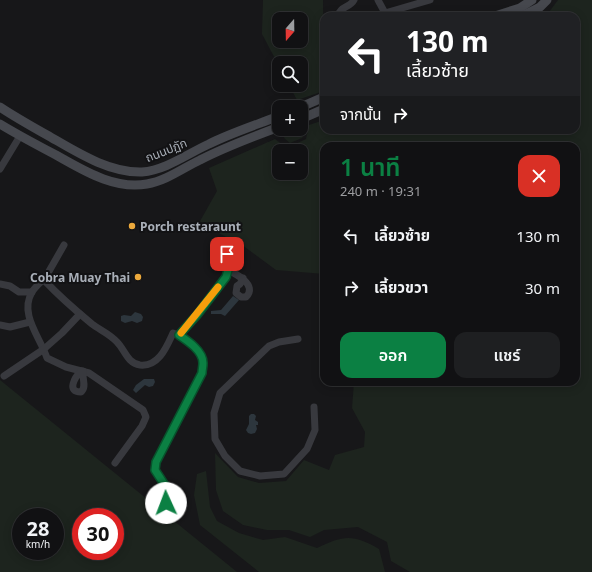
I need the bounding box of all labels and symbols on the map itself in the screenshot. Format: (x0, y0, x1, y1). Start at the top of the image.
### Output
north arrow (272, 12, 308, 48)
street label: ถนนปฏัก (143, 134, 189, 166)
place label: Porch restaraunt (140, 218, 241, 235)
marker: Porch restaraunt (127, 221, 137, 231)
pin (210, 237, 244, 271)
place label: Cobra Muay Thai (30, 269, 130, 286)
marker: Cobra Muay Thai (133, 272, 143, 282)
position arrow (145, 482, 187, 524)
speed limit sign: 30 (72, 508, 124, 560)

